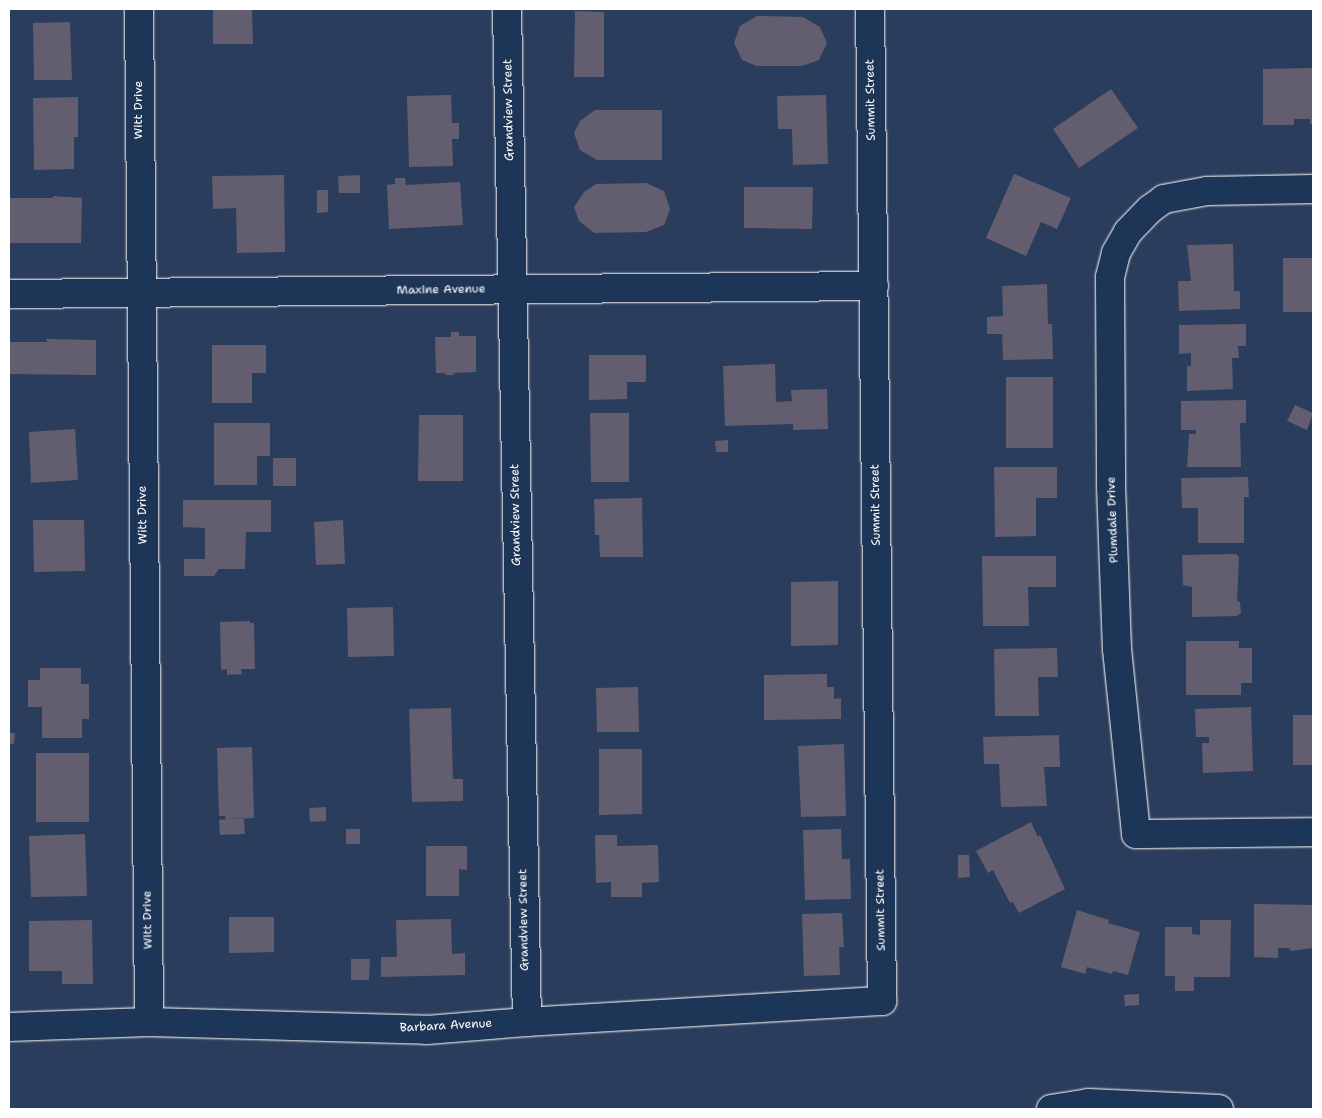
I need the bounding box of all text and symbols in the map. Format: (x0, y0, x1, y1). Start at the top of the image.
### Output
street label: Grandview Street (501, 59, 517, 161)
street label: Summit Street (863, 59, 879, 141)
street label: Witt Drive (132, 81, 146, 139)
street label: Maxine Avenue (396, 282, 486, 298)
street label: Grandview Street (508, 464, 524, 566)
street label: Summit Street (868, 464, 884, 546)
street label: Plumdale Drive (1104, 477, 1122, 563)
street label: Witt Drive (135, 486, 151, 544)
street label: Grandview Street (516, 869, 532, 971)
street label: Summit Street (873, 869, 889, 951)
street label: Witt Drive (140, 891, 156, 949)
street label: Barbara Avenue (399, 1016, 493, 1036)

